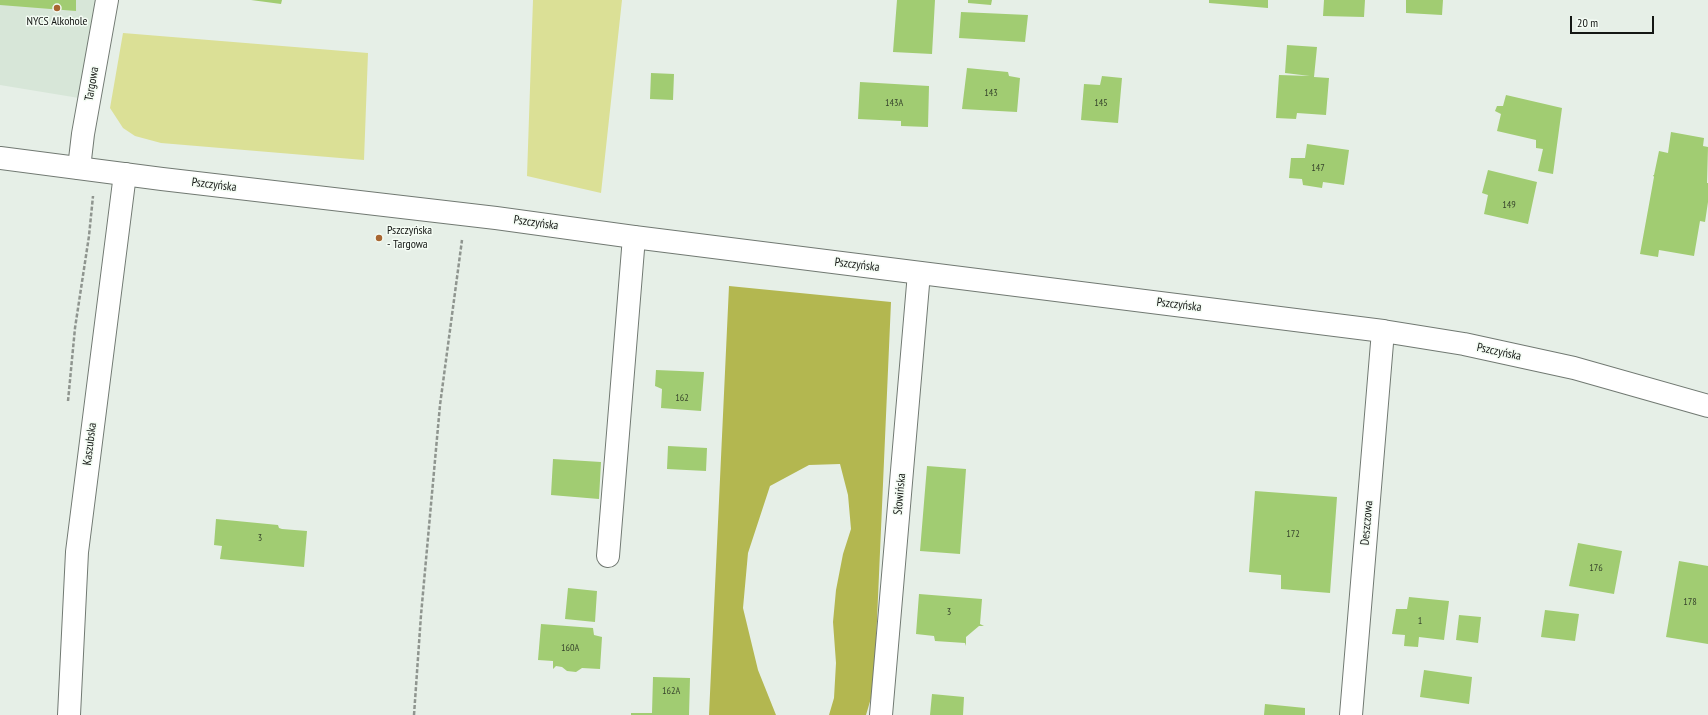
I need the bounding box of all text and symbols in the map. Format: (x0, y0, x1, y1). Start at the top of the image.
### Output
marker: NYCS Alkohole (52, 3, 62, 13)
scale bar (1572, 8, 1656, 34)
place label: NYCS Alkohole (26, 15, 88, 29)
text: 20 m (1577, 15, 1598, 30)
street label: Targowa (82, 66, 102, 102)
house number: 143 (984, 87, 998, 99)
house number: 143A (885, 97, 903, 109)
house number: 145 (1094, 97, 1108, 109)
house number: 147 (1311, 162, 1325, 174)
street label: Pszczyńska (191, 175, 237, 195)
house number: 149 (1502, 199, 1516, 211)
street label: Pszczyńska (513, 213, 559, 233)
place label: Pszczyńska - Targowa (387, 224, 432, 252)
marker: Pszczyńska - Targowa (374, 233, 384, 243)
street label: Pszczyńska (834, 255, 880, 275)
street label: Pszczyńska (1156, 295, 1202, 315)
street label: Pszczyńska (1476, 340, 1522, 364)
house number: 162 (675, 392, 689, 404)
street label: Kaszubska (80, 422, 100, 466)
street label: Słowińska (891, 473, 909, 515)
street label: Deszczowa (1358, 500, 1376, 546)
house number: 172 (1286, 528, 1300, 540)
house number: 3 (258, 532, 262, 544)
house number: 176 (1589, 562, 1603, 574)
house number: 178 (1683, 596, 1697, 608)
house number: 3 (947, 606, 951, 618)
house number: 1 (1418, 615, 1422, 627)
house number: 160A (561, 642, 579, 654)
house number: 162A (662, 685, 680, 697)

